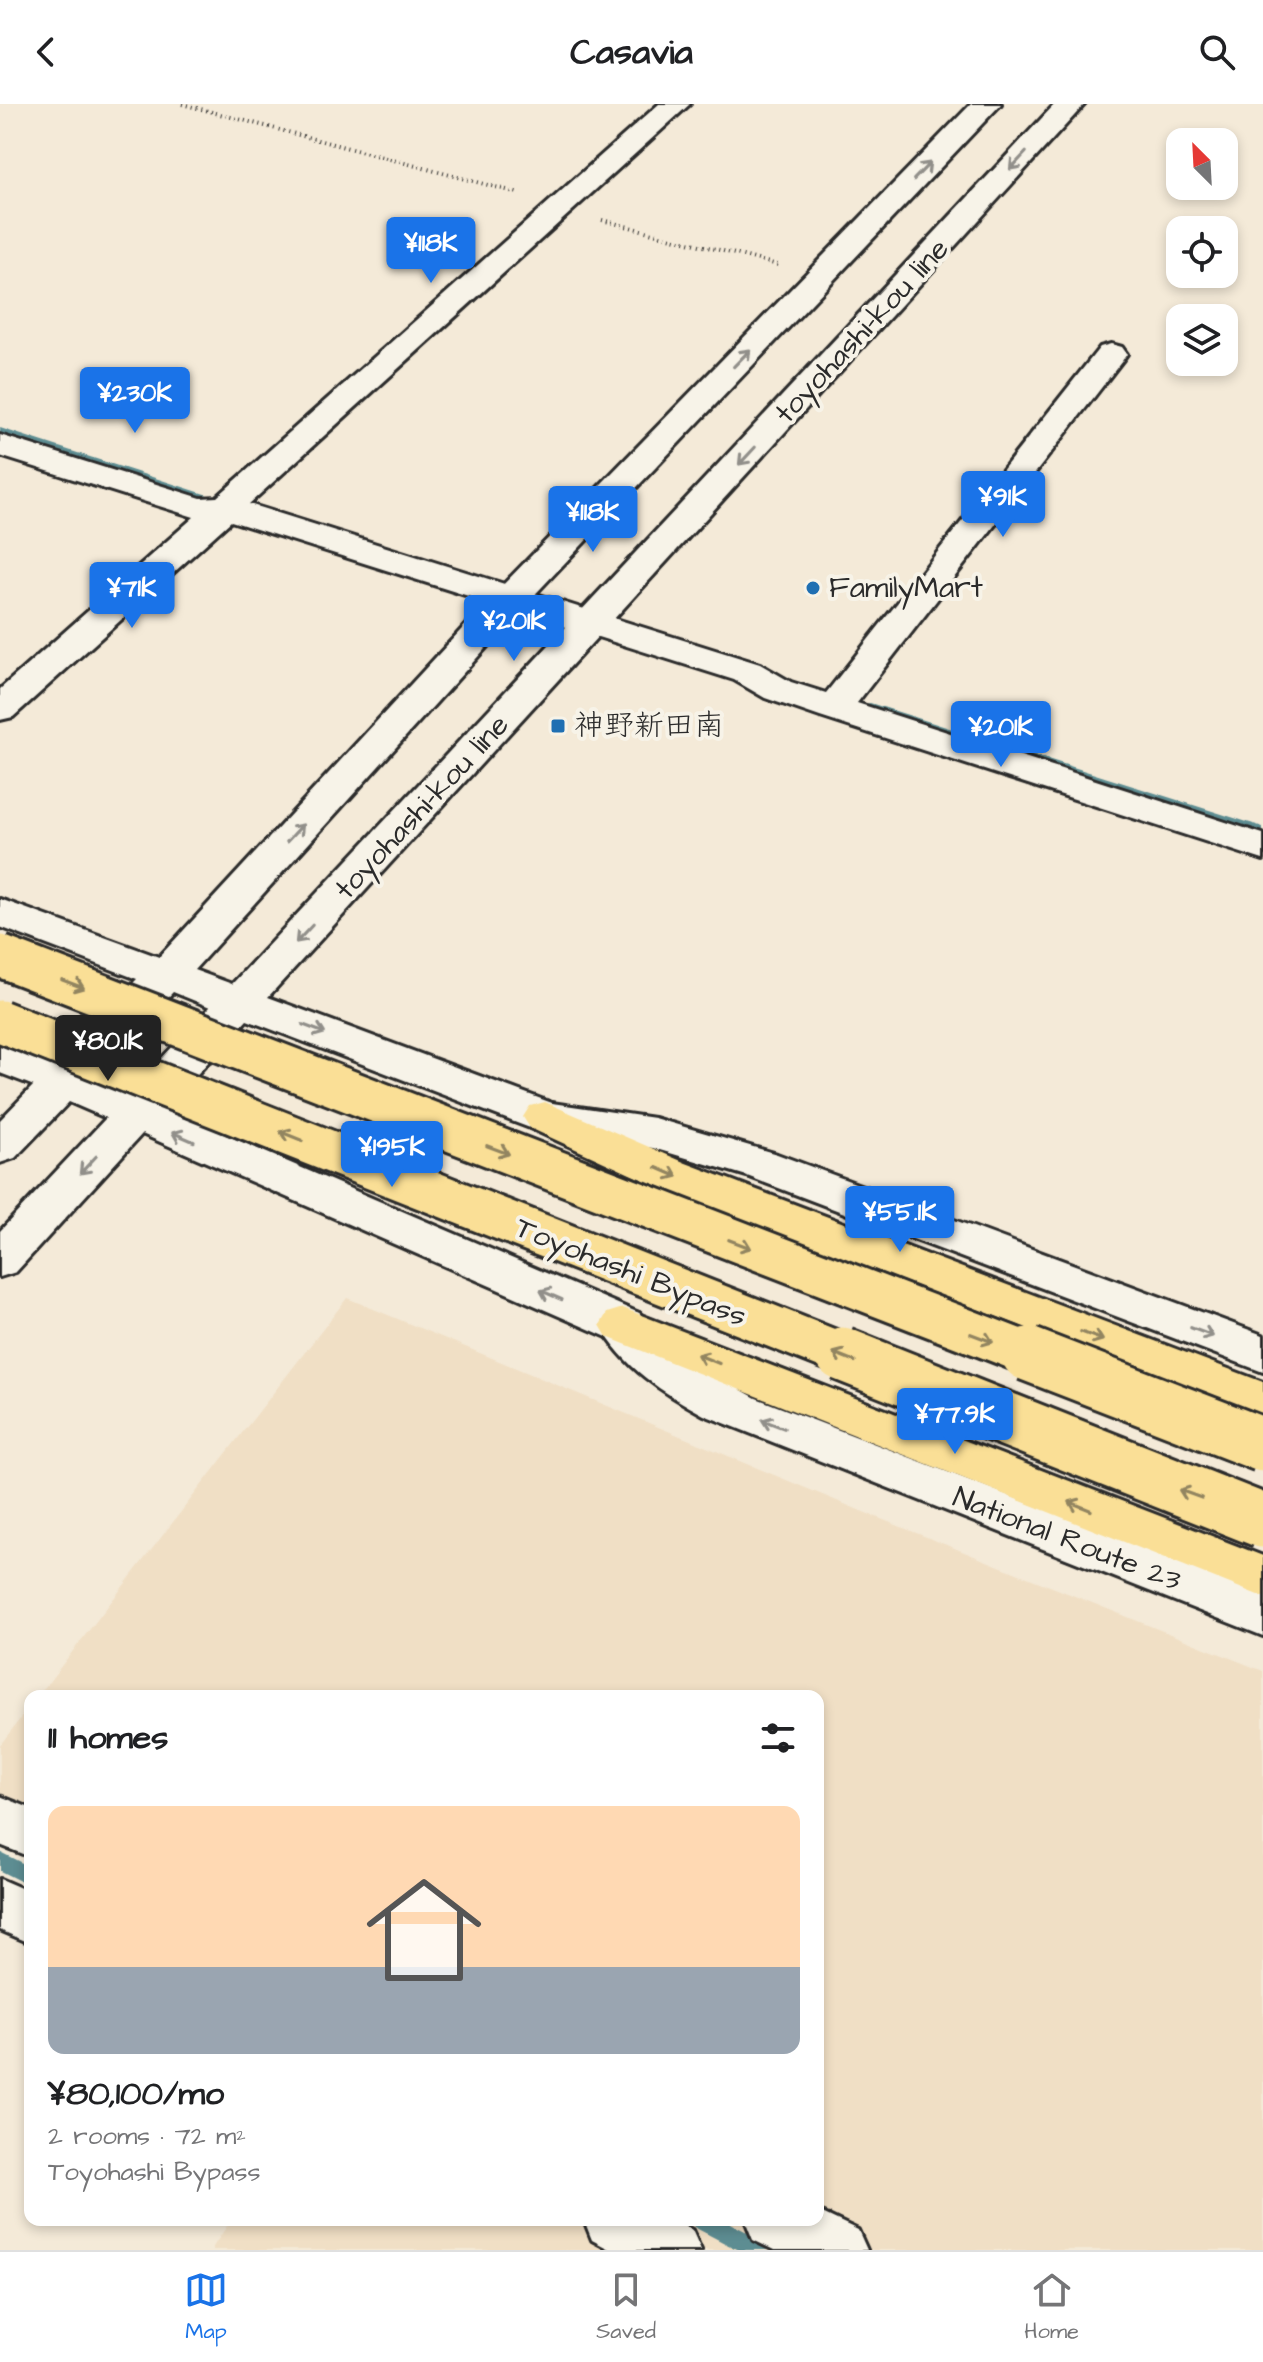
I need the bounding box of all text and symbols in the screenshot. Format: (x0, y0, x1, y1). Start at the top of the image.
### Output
text: Casavia (570, 27, 693, 78)
icon: back (24, 30, 68, 74)
icon: search (1195, 30, 1239, 74)
north arrow (1166, 128, 1238, 200)
map controls (1166, 128, 1238, 376)
one-way arrow (1009, 151, 1027, 171)
one-way arrow (913, 161, 932, 181)
button: locate (1166, 216, 1238, 288)
pin: ¥118K (375, 217, 487, 285)
text: ¥118K (404, 225, 458, 261)
street label: toyohashi-kou line (765, 229, 960, 434)
button: layers (1166, 304, 1238, 376)
one-way arrow (732, 349, 751, 368)
pin: ¥230K (79, 367, 191, 435)
text: ¥230K (98, 375, 172, 411)
one-way arrow (738, 445, 756, 465)
pin: ¥91K (956, 471, 1050, 539)
text: ¥91K (979, 479, 1027, 515)
pin: ¥118K (537, 486, 649, 554)
text: ¥118K (566, 494, 620, 530)
pin: ¥71K (85, 562, 179, 630)
place label: FamilyMart (829, 567, 983, 610)
text: ¥71K (108, 570, 156, 606)
marker: FamilyMart (804, 579, 822, 597)
pin: ¥201K (458, 595, 570, 663)
text: ¥201K (482, 603, 546, 639)
pin: ¥201K (945, 701, 1057, 769)
street label: toyohashi-kou line (325, 705, 520, 910)
place label: 神野新田南 (574, 705, 724, 747)
text: ¥201K (969, 709, 1033, 745)
marker: 神野新田南 (549, 717, 567, 735)
one-way arrow (286, 823, 304, 843)
one-way arrow (294, 924, 313, 944)
one-way arrow (60, 978, 85, 992)
pin: ¥80.1K (43, 1015, 173, 1083)
text: ¥80.1K (73, 1023, 143, 1059)
one-way arrow (301, 1023, 326, 1037)
pin: ¥195K (336, 1121, 448, 1189)
one-way arrow (279, 1127, 304, 1142)
one-way arrow (172, 1128, 196, 1143)
text: ¥195K (359, 1129, 425, 1165)
one-way arrow (485, 1144, 510, 1158)
one-way arrow (79, 1155, 98, 1175)
one-way arrow (654, 1166, 679, 1181)
pin: ¥55.1K (835, 1186, 965, 1254)
text: ¥55.1K (863, 1194, 937, 1230)
street label: Toyohashi Bypass (509, 1207, 753, 1338)
one-way arrow (727, 1238, 752, 1252)
one-way arrow (539, 1286, 564, 1301)
one-way arrow (1189, 1326, 1214, 1340)
one-way arrow (1079, 1330, 1104, 1344)
one-way arrow (970, 1332, 994, 1346)
one-way arrow (832, 1349, 857, 1363)
one-way arrow (696, 1351, 721, 1365)
pin: ¥77.9K (890, 1388, 1020, 1456)
text: ¥77.9K (915, 1396, 995, 1432)
one-way arrow (761, 1416, 786, 1430)
street label: National Route 23 (947, 1476, 1187, 1602)
one-way arrow (1178, 1486, 1203, 1500)
one-way arrow (1068, 1498, 1093, 1512)
text: 11 homes (48, 1714, 168, 1762)
icon: filters (756, 1716, 800, 1760)
icon: home (352, 1858, 496, 2002)
text: ¥80,100/mo (48, 2070, 224, 2118)
text: 2 rooms · 72 m² (48, 2118, 246, 2154)
text: Toyohashi Bypass (48, 2154, 261, 2190)
tab: Map (184, 2268, 228, 2347)
tab: Saved (596, 2268, 656, 2347)
tab: Home (1024, 2268, 1079, 2347)

